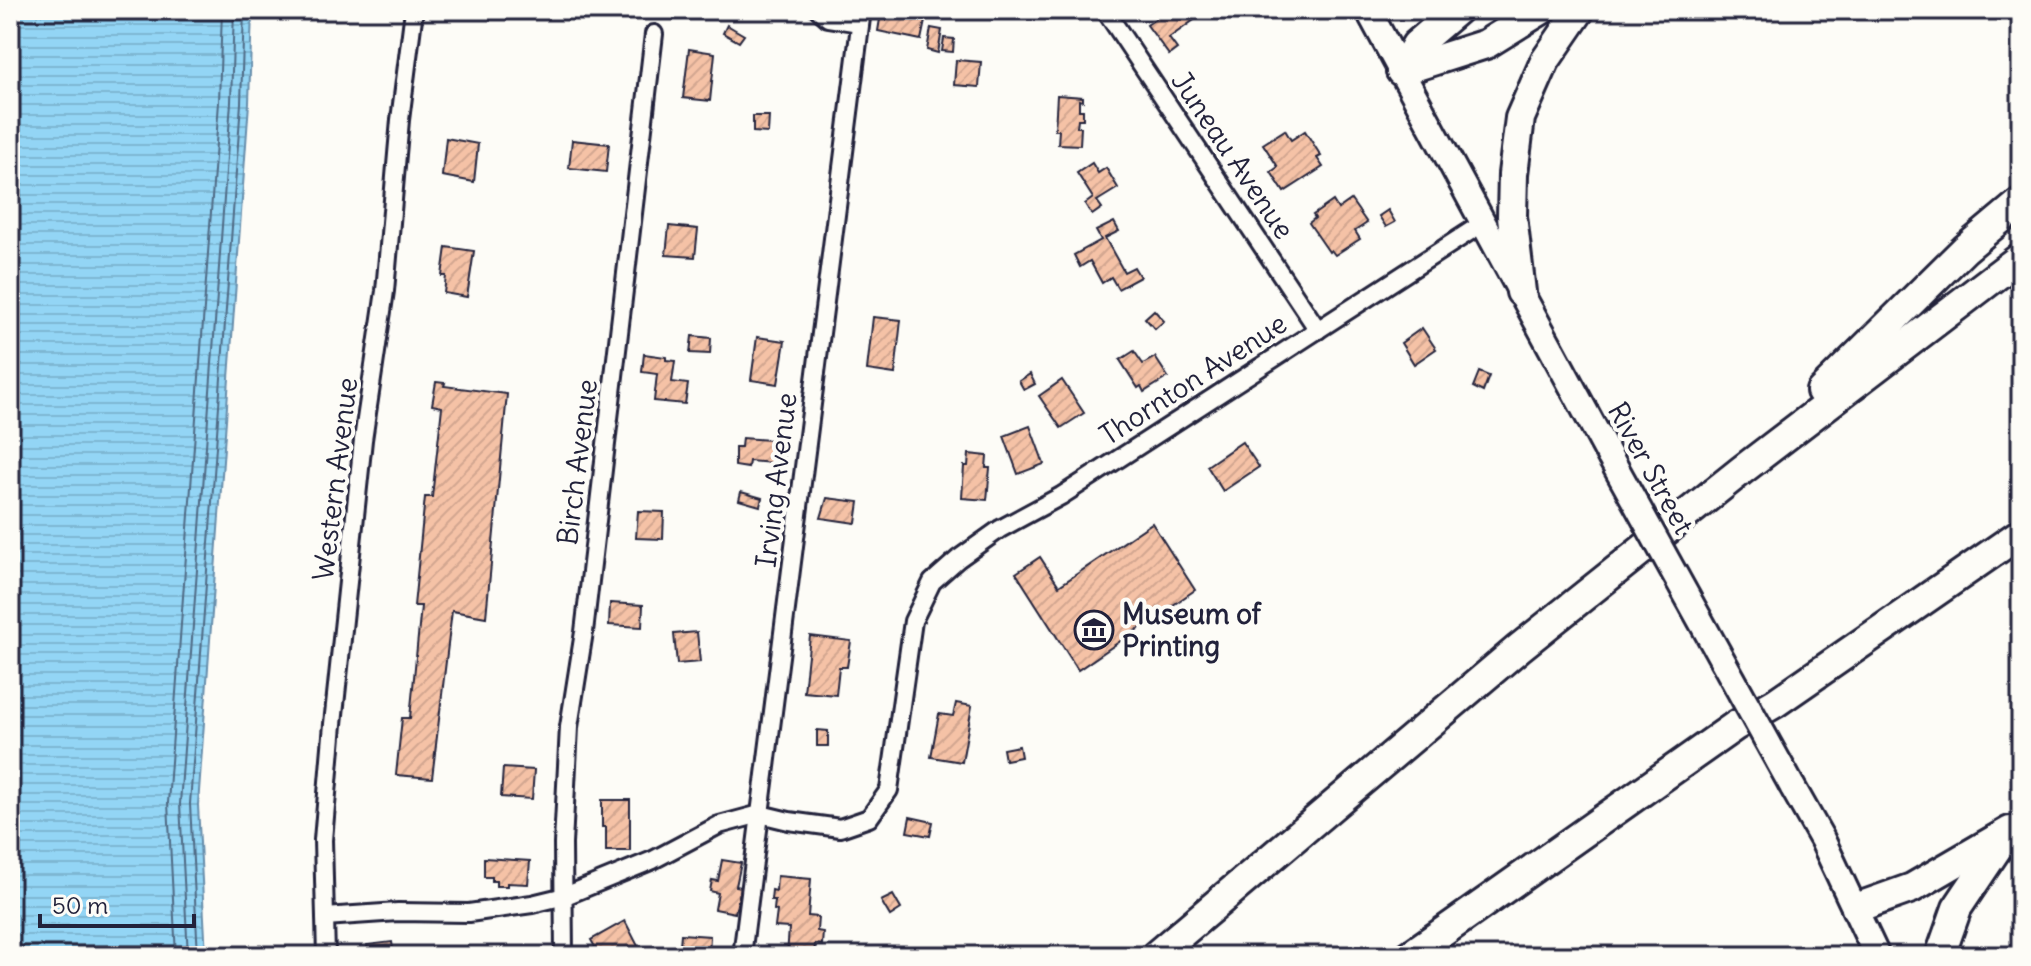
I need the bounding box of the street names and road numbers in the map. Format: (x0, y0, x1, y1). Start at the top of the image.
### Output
street label: Juneau Avenue (1164, 64, 1302, 246)
street label: Thornton Avenue (1093, 305, 1293, 453)
street label: Western Avenue (305, 375, 365, 583)
street label: Birch Avenue (549, 377, 605, 547)
street label: Irving Avenue (747, 391, 805, 569)
street label: River Street (1600, 396, 1702, 540)

